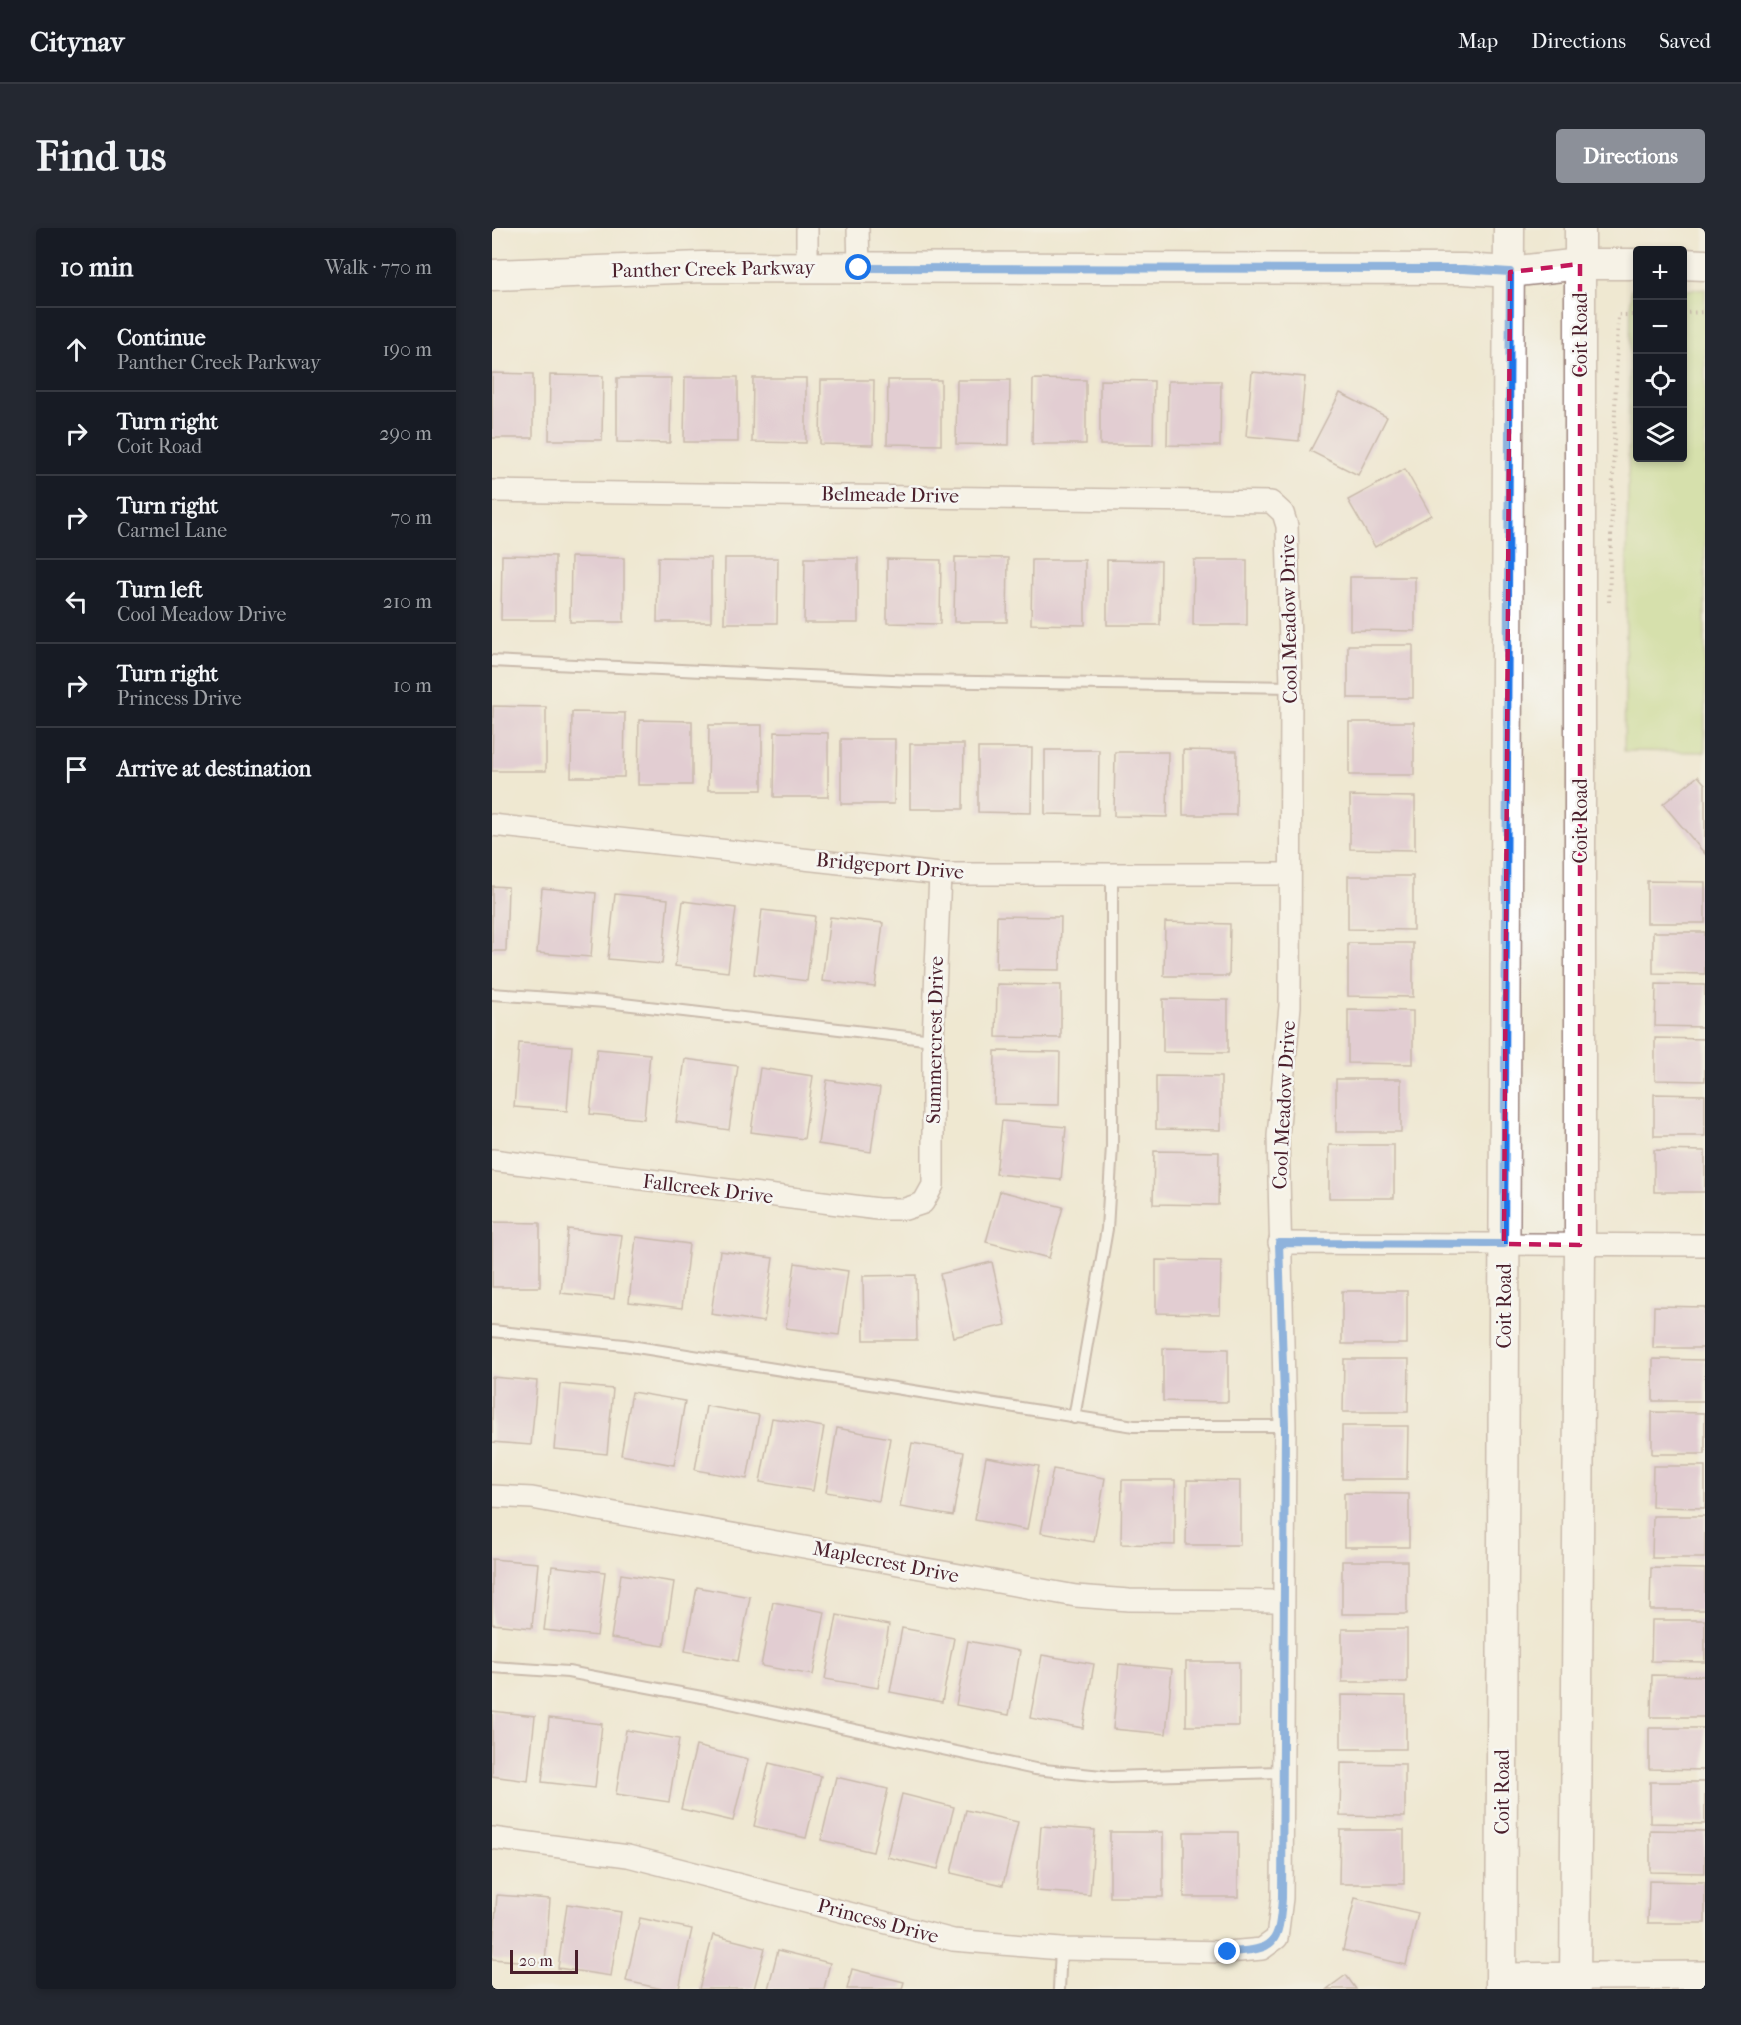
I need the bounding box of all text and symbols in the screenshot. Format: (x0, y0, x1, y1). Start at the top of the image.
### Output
text: Citynav (30, 25, 124, 58)
text: Map (1458, 29, 1498, 53)
text: Directions (1531, 29, 1626, 53)
text: Saved (1659, 29, 1711, 53)
button: Directions (1556, 129, 1705, 183)
text: Find us (36, 132, 166, 181)
map controls (1633, 246, 1687, 462)
button: + (1633, 246, 1687, 300)
text: 10 min (60, 252, 133, 283)
route start (845, 254, 871, 280)
text: Walk · 770 m (325, 256, 432, 279)
street label: Panther Creek Parkway (611, 256, 816, 282)
street label: Coit Road (1569, 291, 1592, 378)
button: − (1633, 300, 1687, 354)
text: Continue (117, 325, 206, 351)
icon: ahead (60, 333, 93, 366)
text: 190 m (382, 338, 432, 361)
text: Panther Creek Parkway (117, 351, 321, 374)
button: locate (1633, 354, 1687, 408)
button: layers (1633, 408, 1687, 462)
text: Turn right (117, 409, 218, 435)
icon: right (60, 417, 93, 450)
text: 290 m (379, 422, 432, 445)
text: Coit Road (117, 435, 202, 458)
street label: Belmeade Drive (821, 482, 959, 508)
text: Turn right (117, 493, 218, 519)
icon: right (60, 501, 93, 534)
text: 70 m (390, 506, 432, 529)
text: Carmel Lane (117, 519, 227, 542)
street label: Cool Meadow Drive (1276, 534, 1302, 704)
text: Turn left (117, 577, 203, 603)
icon: left (60, 585, 93, 618)
text: 210 m (383, 590, 432, 613)
text: Cool Meadow Drive (117, 603, 286, 626)
text: Turn right (117, 661, 218, 687)
icon: right (60, 669, 93, 702)
text: 10 m (393, 674, 432, 697)
text: Princess Drive (117, 687, 242, 710)
icon: arrive (60, 753, 93, 786)
text: Arrive at destination (117, 756, 311, 782)
street label: Coit Road (1569, 777, 1592, 864)
street label: Bridgeport Drive (815, 848, 965, 884)
street label: Summercrest Drive (922, 956, 948, 1124)
street label: Cool Meadow Drive (1268, 1020, 1300, 1190)
street label: Fallcreek Drive (642, 1170, 775, 1208)
street label: Coit Road (1493, 1262, 1516, 1349)
street label: Maplecrest Drive (811, 1537, 961, 1587)
street label: Coit Road (1491, 1748, 1514, 1835)
street label: Princess Drive (815, 1894, 941, 1948)
route end (1214, 1938, 1240, 1964)
scale bar (510, 1947, 578, 1974)
text: 20 m (519, 1951, 553, 1970)

